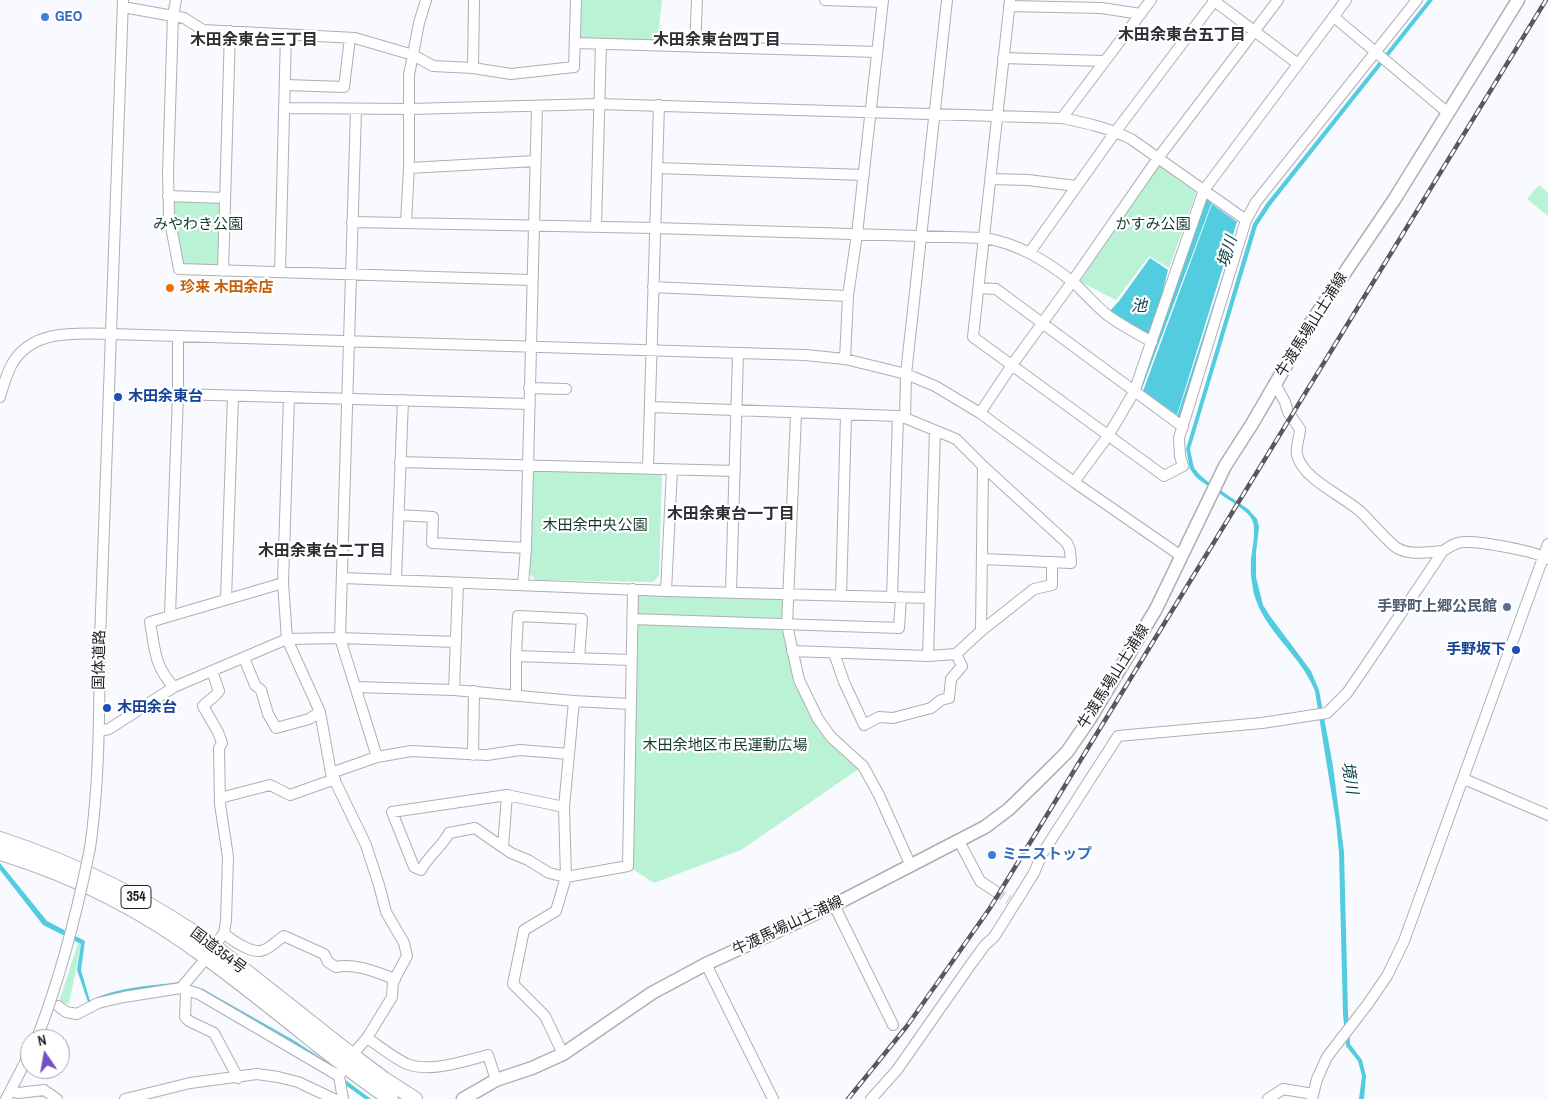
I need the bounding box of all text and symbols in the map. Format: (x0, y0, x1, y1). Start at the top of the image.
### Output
place label: GEO (55, 8, 82, 26)
marker: GEO (39, 11, 51, 23)
district label: 木田余東台五丁目 (1118, 26, 1246, 46)
district label: 木田余東台三丁目 (190, 31, 318, 51)
district label: 木田余東台四丁目 (653, 31, 781, 51)
park label: みやわき公園 (153, 216, 243, 234)
park label: かすみ公園 (1116, 216, 1190, 234)
water label: 境川 (1214, 234, 1242, 270)
street label: 牛渡馬場山土浦線 (1273, 269, 1351, 381)
place label: 珍来 木田余店 (180, 279, 273, 297)
marker: 珍来 木田余店 (164, 282, 176, 294)
water label: 池 (1131, 297, 1147, 317)
place label: 木田余東台 (128, 388, 203, 406)
marker: 木田余東台 (112, 391, 124, 403)
district label: 木田余東台一丁目 (667, 505, 795, 525)
park label: 木田余中央公園 (543, 517, 647, 535)
district label: 木田余東台二丁目 (258, 542, 386, 562)
place label: 手野町上郷公民館 (1377, 598, 1497, 616)
marker: 手野町上郷公民館 (1501, 601, 1513, 613)
street label: 牛渡馬場山土浦線 (1075, 621, 1153, 733)
street label: 国体道路 (90, 630, 110, 690)
place label: 手野坂下 (1446, 641, 1506, 659)
marker: 手野坂下 (1510, 644, 1522, 656)
place label: 木田余台 (117, 699, 177, 717)
marker: 木田余台 (101, 702, 113, 714)
park label: 木田余地区市民運動広場 (643, 737, 807, 755)
water label: 境川 (1337, 761, 1361, 795)
place label: ミニストップ (1002, 846, 1092, 864)
marker: ミニストップ (986, 849, 998, 861)
road number: 354 (121, 886, 151, 909)
street label: 牛渡馬場山土浦線 (730, 892, 846, 960)
street label: 国道354号 (186, 924, 250, 978)
north arrow (20, 1029, 70, 1079)
text: N (36, 1031, 48, 1050)

